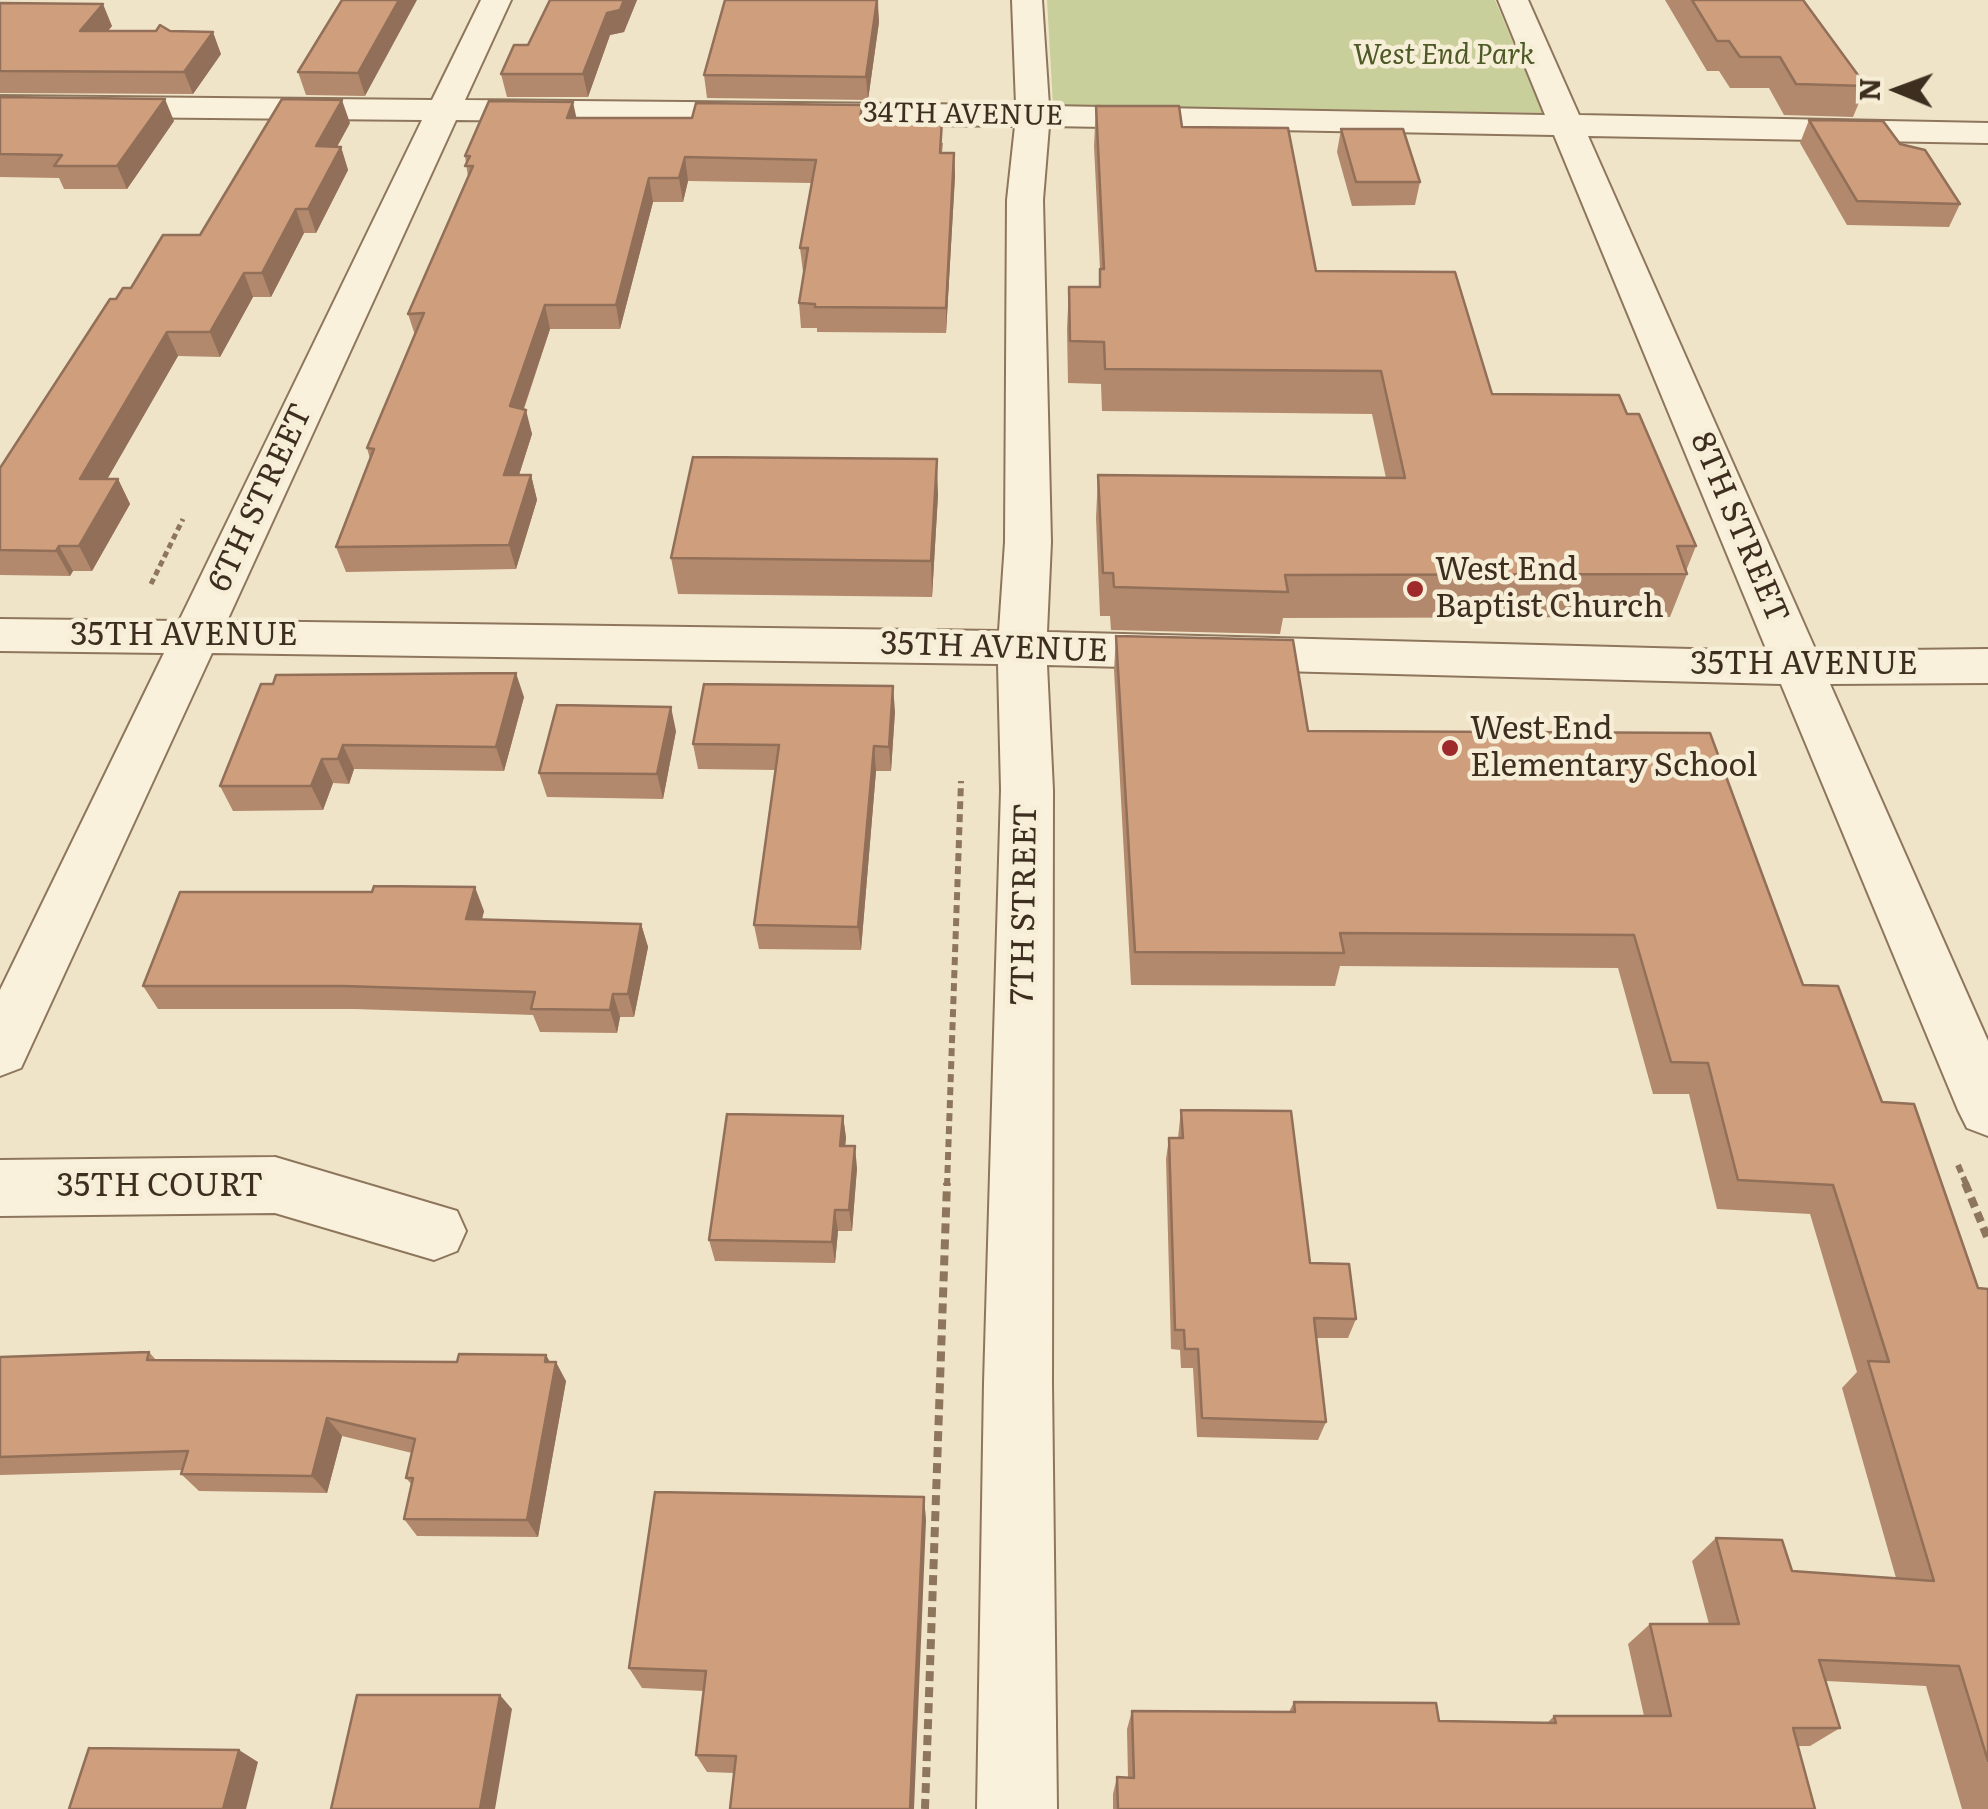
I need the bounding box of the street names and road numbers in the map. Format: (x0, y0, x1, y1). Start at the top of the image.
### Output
street label: 34TH AVENUE (863, 96, 1063, 134)
street label: 6TH STREET (201, 398, 321, 598)
street label: 8TH STREET (1682, 427, 1796, 629)
street label: 35TH AVENUE (70, 617, 298, 655)
street label: 35TH AVENUE (880, 625, 1108, 671)
street label: 35TH AVENUE (1690, 646, 1918, 684)
street label: 7TH STREET (1004, 803, 1046, 1005)
street label: 35TH COURT (57, 1168, 263, 1206)

